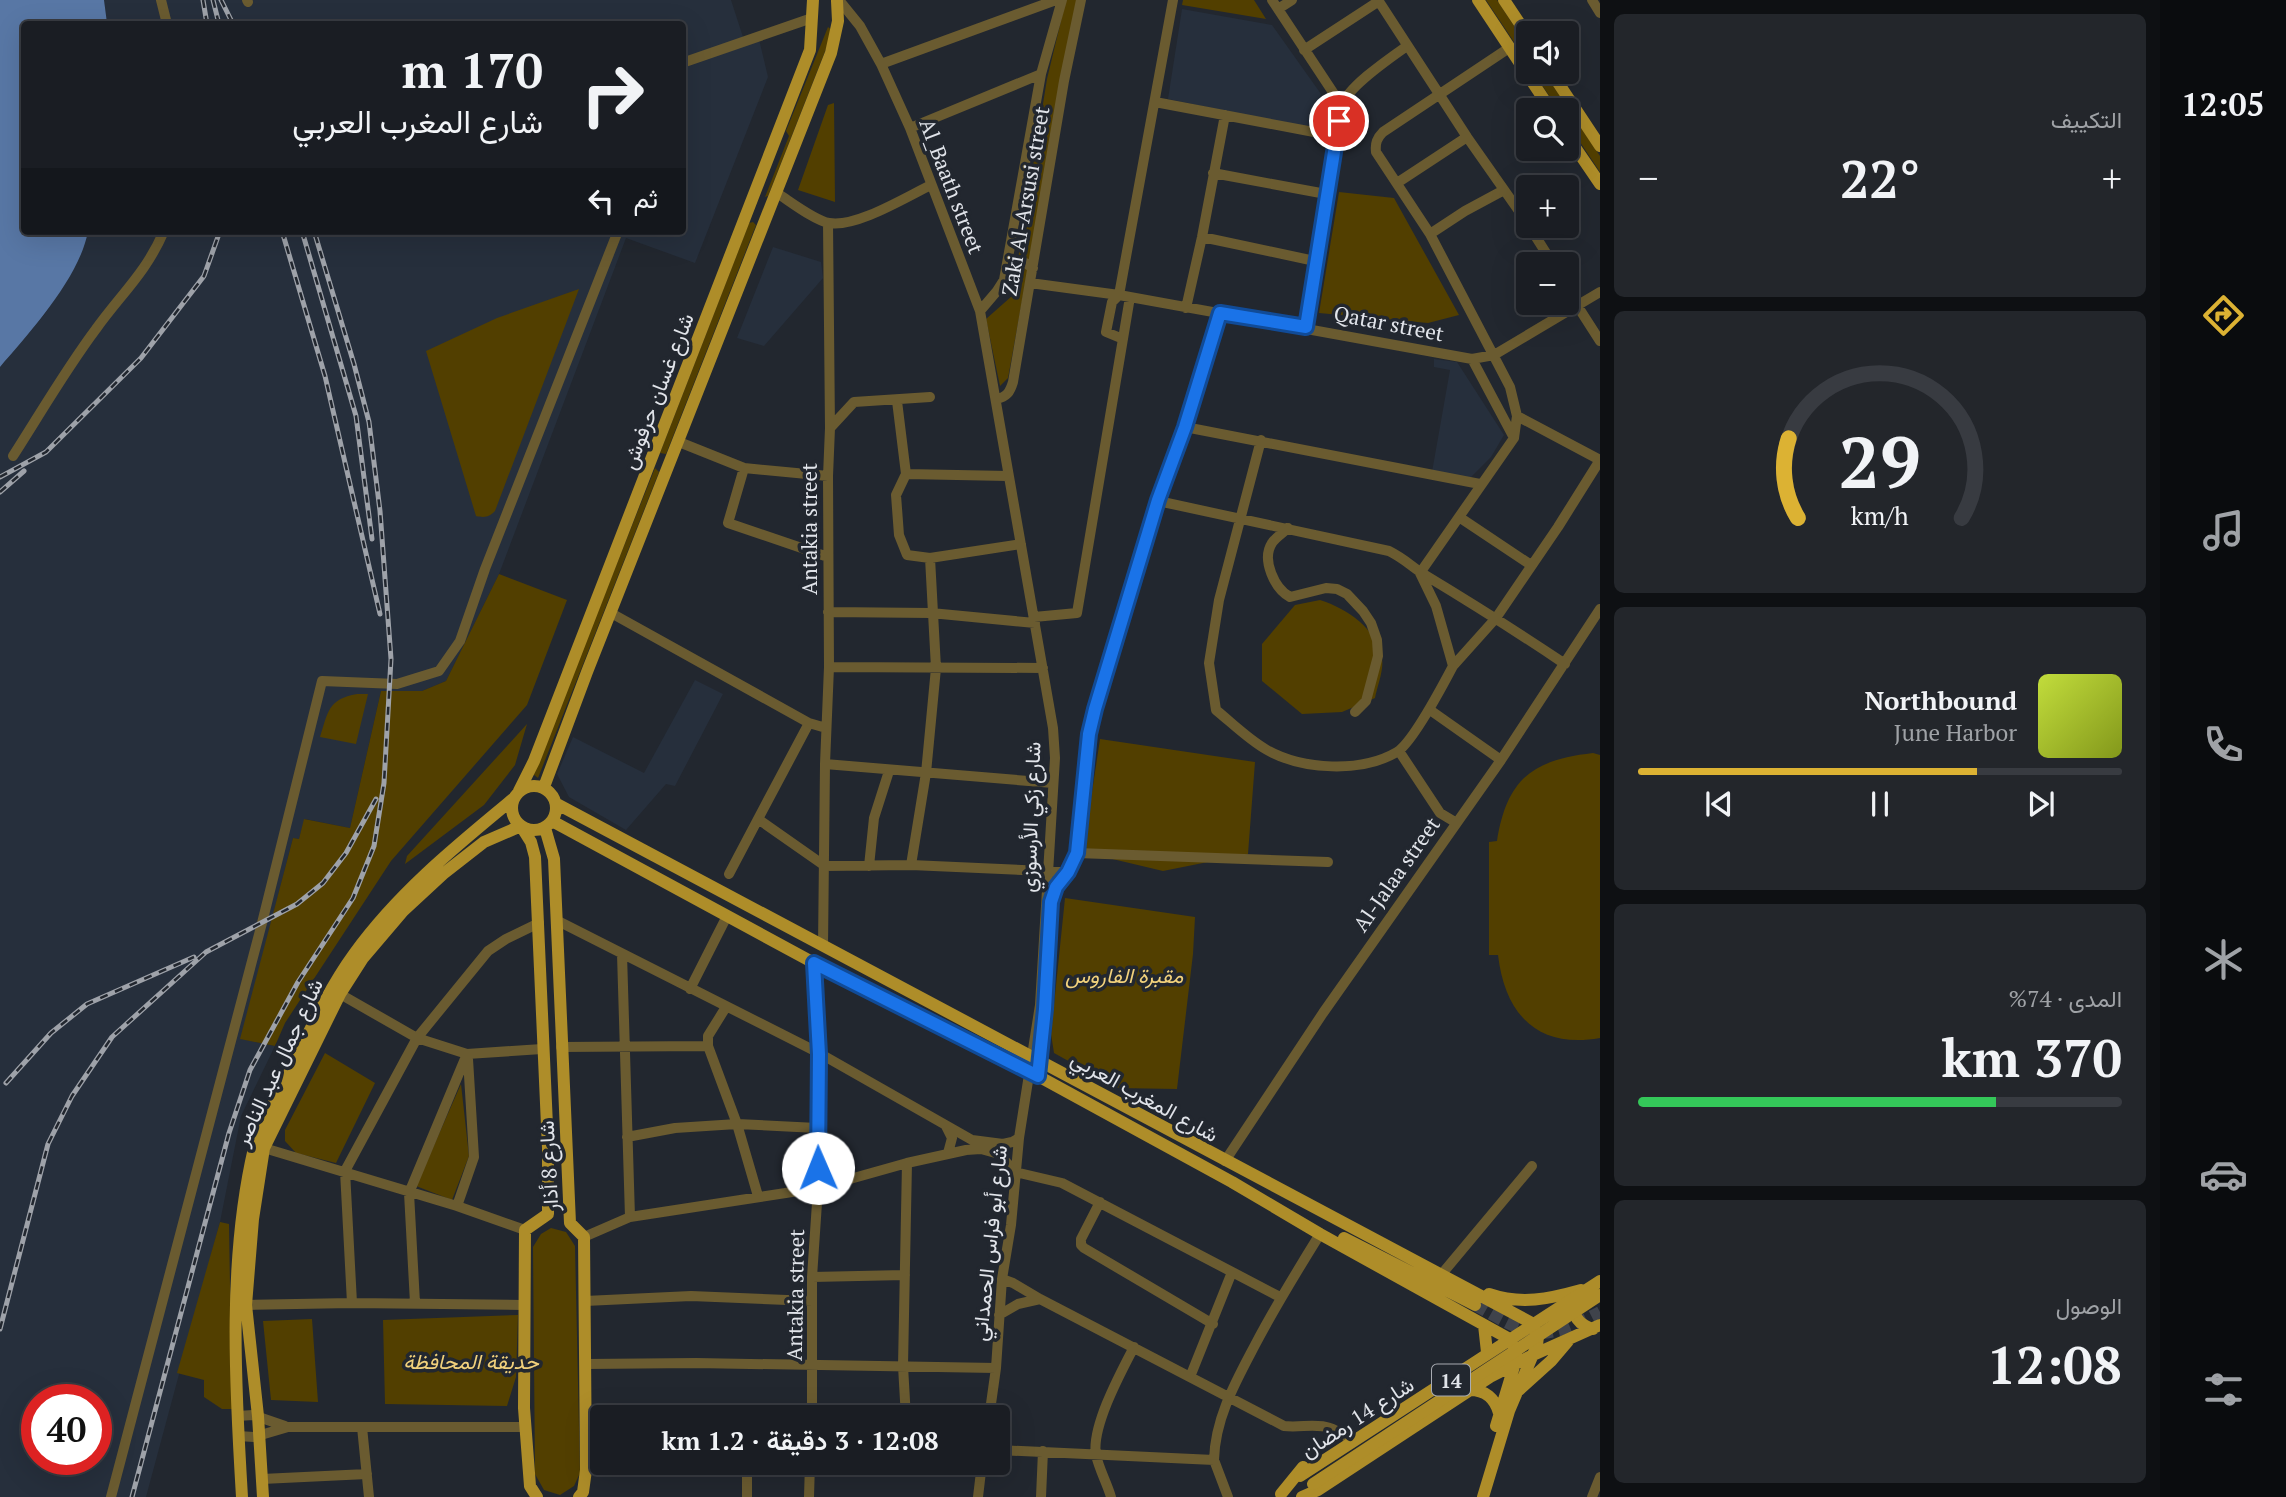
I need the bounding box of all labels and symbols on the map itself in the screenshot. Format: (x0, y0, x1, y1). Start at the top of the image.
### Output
pin (1309, 91, 1369, 151)
street label: Zaki Al-Arsusi street (995, 104, 1055, 298)
street label: Al_Baath street (913, 114, 991, 258)
street label: Qatar street (1332, 299, 1447, 347)
street label: شارع غسان حرفوش (614, 309, 701, 474)
street label: Antakia street (795, 463, 823, 595)
street label: شارع زكي الأرسوزي (1013, 741, 1051, 893)
street label: Al-Jalaa street (1346, 811, 1446, 937)
park label: مقبرة الفاروس (1065, 961, 1184, 989)
street label: شارع جمال عبد الناصر (227, 974, 330, 1151)
street label: شارع المغرب العربي (1064, 1044, 1224, 1152)
street label: شارع 8 أذار (532, 1120, 565, 1213)
position arrow (781, 1131, 855, 1205)
street label: شارع أبو فراس الحمداني (965, 1144, 1017, 1343)
street label: Antakia street (780, 1229, 810, 1361)
park label: حديقة المحافظة (403, 1347, 540, 1375)
road number: 14 (1432, 1364, 1470, 1396)
street label: شارع 14 رمضان (1295, 1370, 1419, 1465)
speed limit sign: 40 (21, 1384, 112, 1475)

